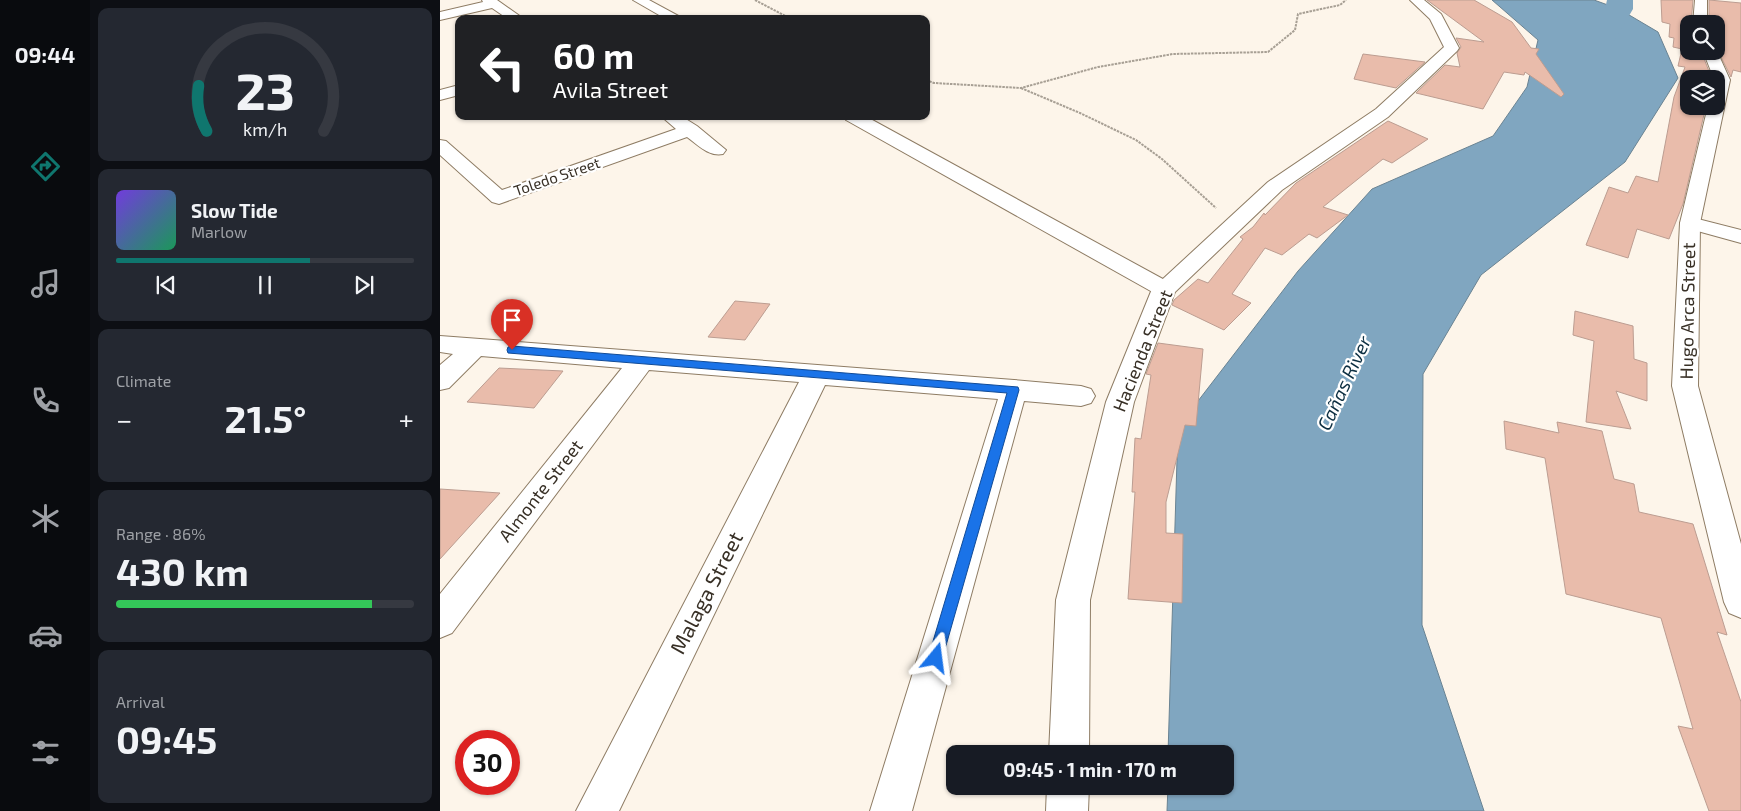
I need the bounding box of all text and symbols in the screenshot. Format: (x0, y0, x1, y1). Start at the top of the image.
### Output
map controls (1680, 15, 1725, 115)
button: search (1680, 15, 1725, 60)
text: 60 m (553, 34, 634, 76)
icon: left (470, 35, 535, 100)
text: 09:44 (15, 41, 75, 67)
text: 23 (235, 58, 295, 120)
button: layers (1680, 70, 1725, 115)
text: Avila Street (553, 76, 668, 102)
text: km/h (243, 118, 287, 140)
icon: directions (28, 149, 63, 184)
street label: Toledo Street (511, 153, 603, 199)
text: Slow Tide (191, 199, 278, 222)
text: Marlow (191, 222, 247, 241)
street label: Hugo Arca Street (1675, 242, 1699, 380)
icon: music (28, 266, 63, 301)
icon: previous (152, 271, 180, 299)
icon: pause (251, 271, 279, 299)
icon: next (350, 271, 378, 299)
street label: Hacienda Street (1108, 286, 1177, 415)
pin (491, 299, 533, 350)
icon: arrive (498, 306, 526, 334)
water label: Cañas River (1312, 332, 1376, 434)
text: Climate (116, 371, 171, 390)
icon: phone (28, 383, 63, 418)
text: 21.5° (225, 395, 306, 441)
text: − (116, 402, 132, 436)
text: + (399, 402, 414, 436)
street label: Almonte Street (494, 435, 587, 546)
icon: climate (28, 501, 63, 536)
text: Range · 86% (116, 524, 206, 543)
street label: Malaga Street (664, 527, 747, 658)
text: 430 km (116, 548, 249, 594)
icon: car (28, 618, 63, 653)
position arrow (909, 631, 961, 683)
text: Arrival (116, 692, 165, 711)
text: 09:45 (116, 716, 217, 762)
speed limit sign: 30 (455, 730, 520, 795)
icon: filters (28, 735, 63, 770)
text: 09:45 · 1 min · 170 m (1003, 758, 1177, 781)

